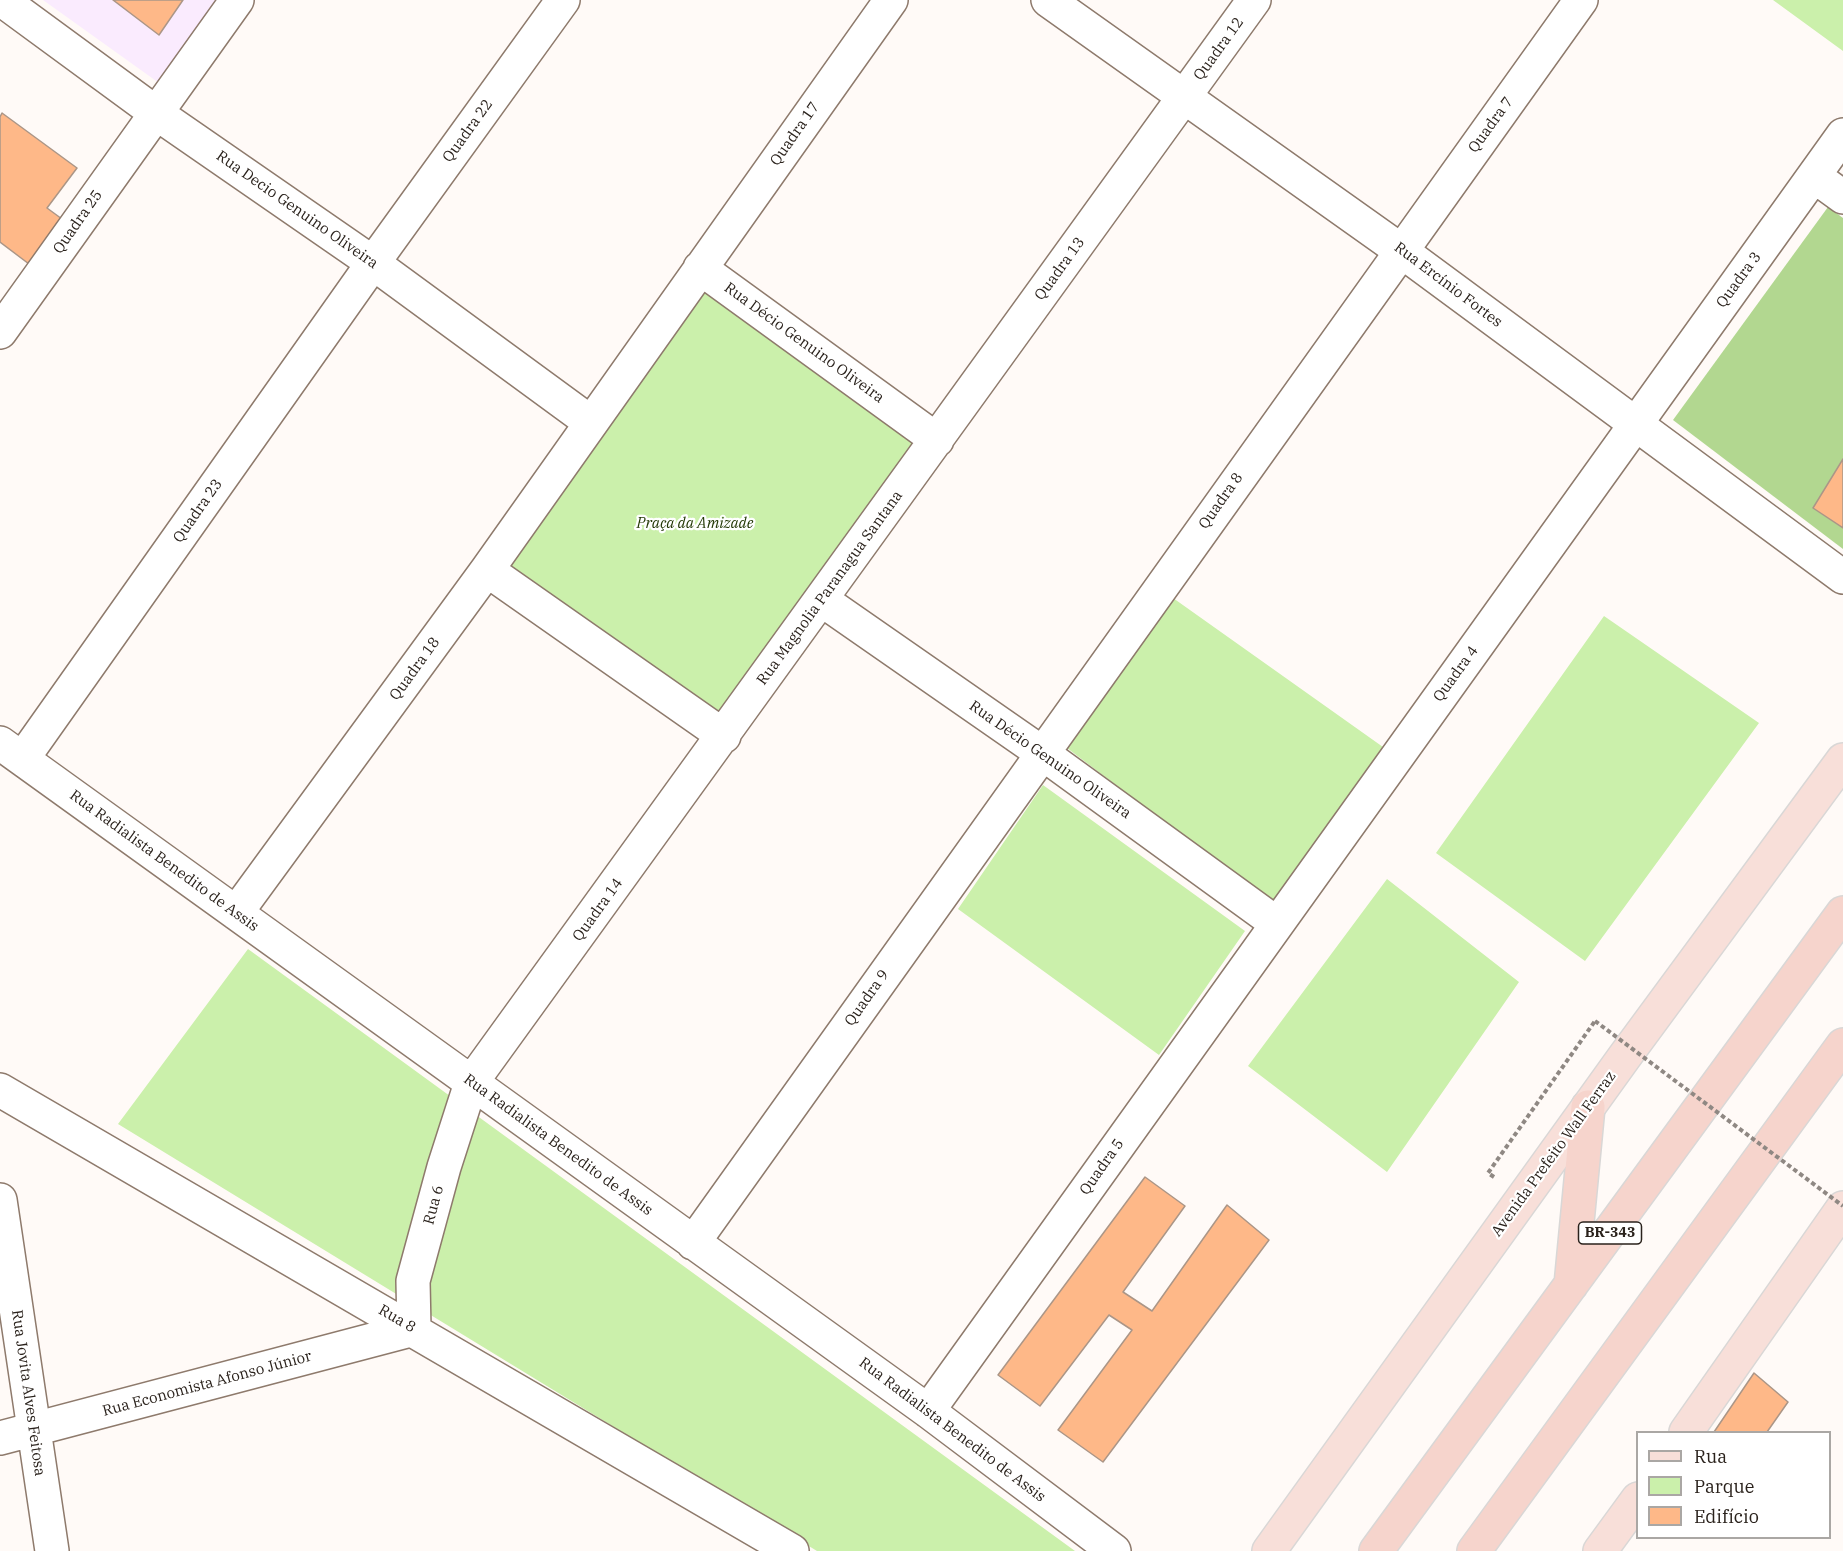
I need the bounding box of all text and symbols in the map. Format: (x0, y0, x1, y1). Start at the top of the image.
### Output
street label: Quadra 12 (1190, 14, 1248, 84)
street label: Quadra 7 (1465, 94, 1517, 156)
street label: Quadra 22 (439, 96, 497, 166)
street label: Quadra 17 (767, 99, 823, 169)
street label: Rua Decio Genuino Oliveira (213, 147, 381, 273)
street label: Quadra 25 (50, 187, 106, 257)
street label: Quadra 13 (1031, 234, 1089, 304)
street label: Rua Ercínio Fortes (1390, 239, 1506, 331)
street label: Quadra 3 (1713, 249, 1765, 311)
street label: Rua Décio Genuino Oliveira (720, 279, 888, 407)
street label: Quadra 8 (1195, 469, 1247, 533)
street label: Quadra 23 (170, 476, 226, 546)
street label: Rua Magnolia Paranagua Santana (753, 487, 907, 689)
park label: Praça da Amizade (637, 515, 753, 533)
street label: Quadra 18 (386, 634, 444, 704)
street label: Quadra 4 (1430, 643, 1482, 705)
street label: Rua Décio Genuino Oliveira (966, 697, 1134, 823)
street label: Rua Radialista Benedito de Assis (66, 786, 262, 936)
street label: Quadra 14 (569, 875, 627, 945)
street label: Quadra 9 (841, 966, 893, 1030)
street label: Avenida Prefeito Wall Ferraz (1488, 1068, 1620, 1240)
street label: Rua Radialista Benedito de Assis (460, 1070, 656, 1220)
street label: Quadra 5 (1076, 1135, 1128, 1199)
street label: Rua 6 (420, 1183, 448, 1227)
road number: BR-343 (1578, 1222, 1642, 1244)
street label: Rua 8 (375, 1301, 419, 1337)
street label: Rua Jovita Alves Feitosa (7, 1309, 49, 1477)
street label: Rua Economista Afonso Júnior (100, 1347, 314, 1421)
street label: Rua Radialista Benedito de Assis (855, 1354, 1049, 1506)
legend (1636, 1431, 1831, 1539)
text: Rua (1694, 1445, 1727, 1468)
text: Parque (1694, 1475, 1754, 1498)
text: Edifício (1694, 1505, 1759, 1528)

